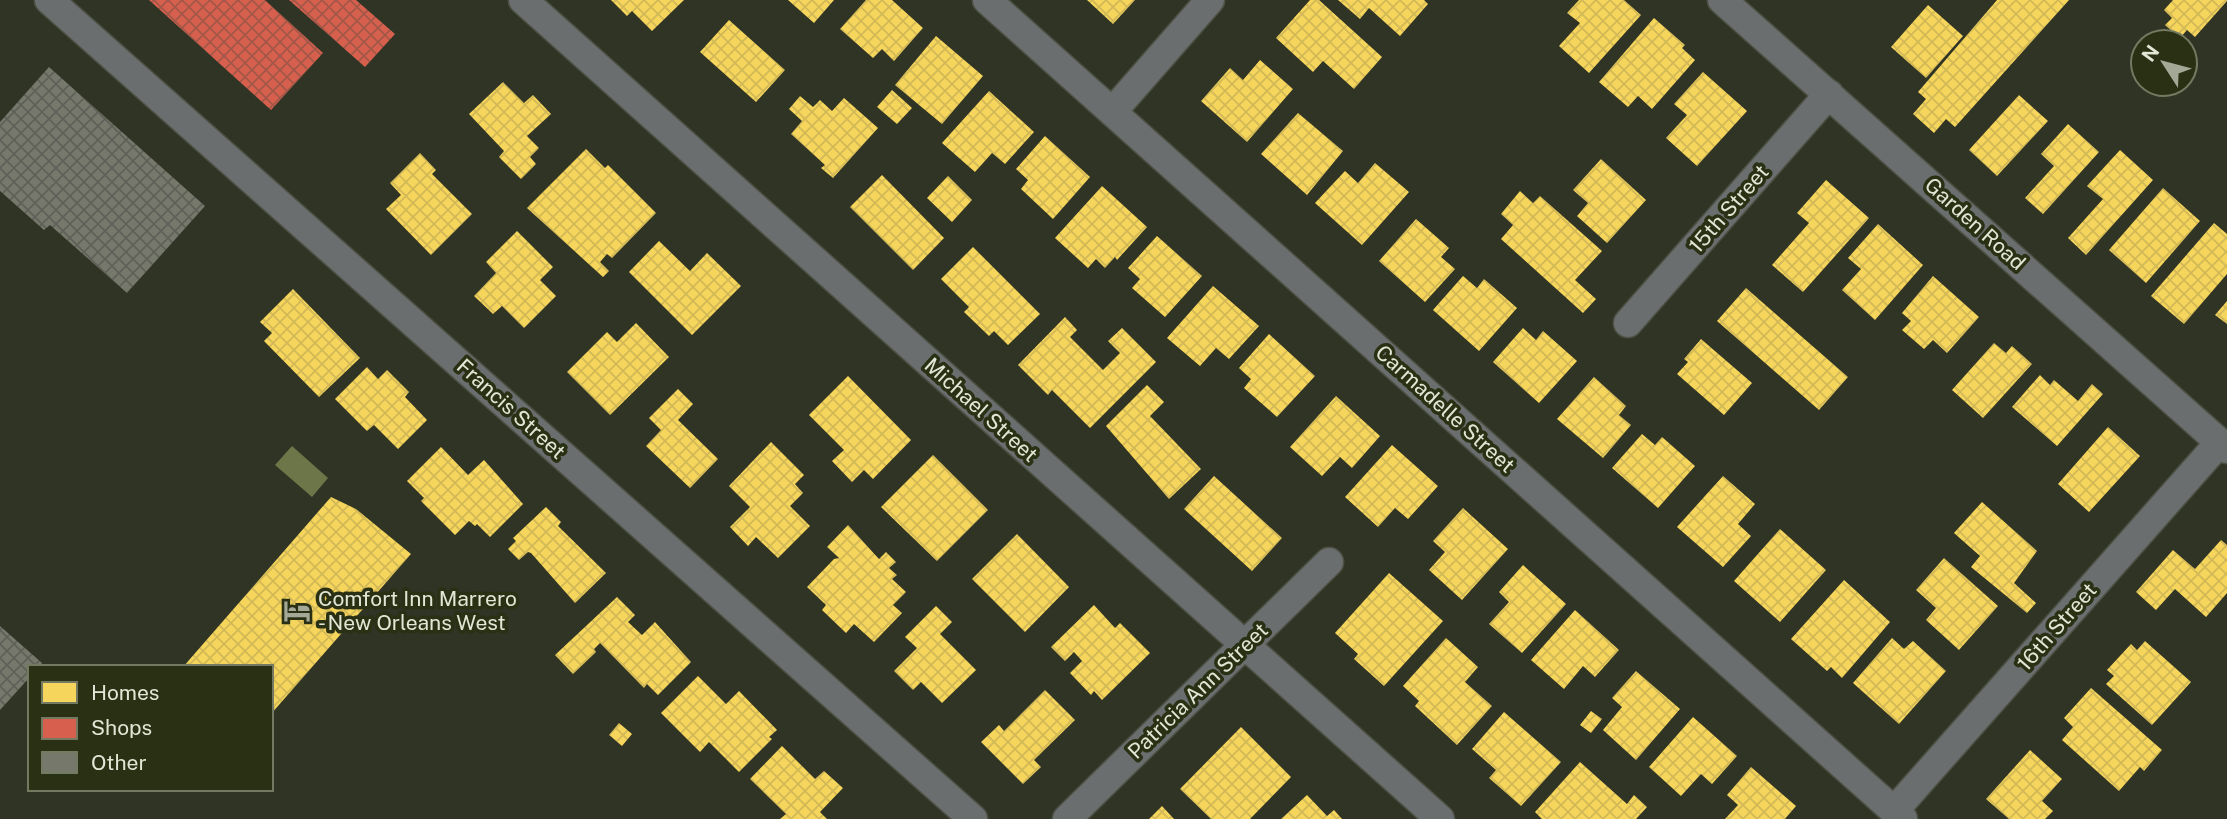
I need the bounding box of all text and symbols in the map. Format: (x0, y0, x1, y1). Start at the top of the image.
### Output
north arrow (2129, 28, 2199, 98)
text: N (2137, 41, 2164, 65)
street label: 15th Street (1684, 159, 1774, 258)
street label: Garden Road (1920, 172, 2031, 275)
street label: Carmadelle Street (1371, 340, 1520, 478)
street label: Michael Street (920, 352, 1043, 467)
street label: Francis Street (452, 353, 571, 464)
street label: 16th Street (2012, 578, 2102, 676)
place label: Comfort Inn Marrero - New Orleans West (318, 586, 517, 635)
hotel icon: Comfort Inn Marrero - New Orleans West (282, 596, 312, 626)
street label: Patricia Ann Street (1123, 618, 1273, 764)
legend (28, 665, 273, 791)
text: Homes (91, 680, 159, 705)
text: Shops (91, 715, 152, 740)
text: Other (91, 750, 147, 775)

